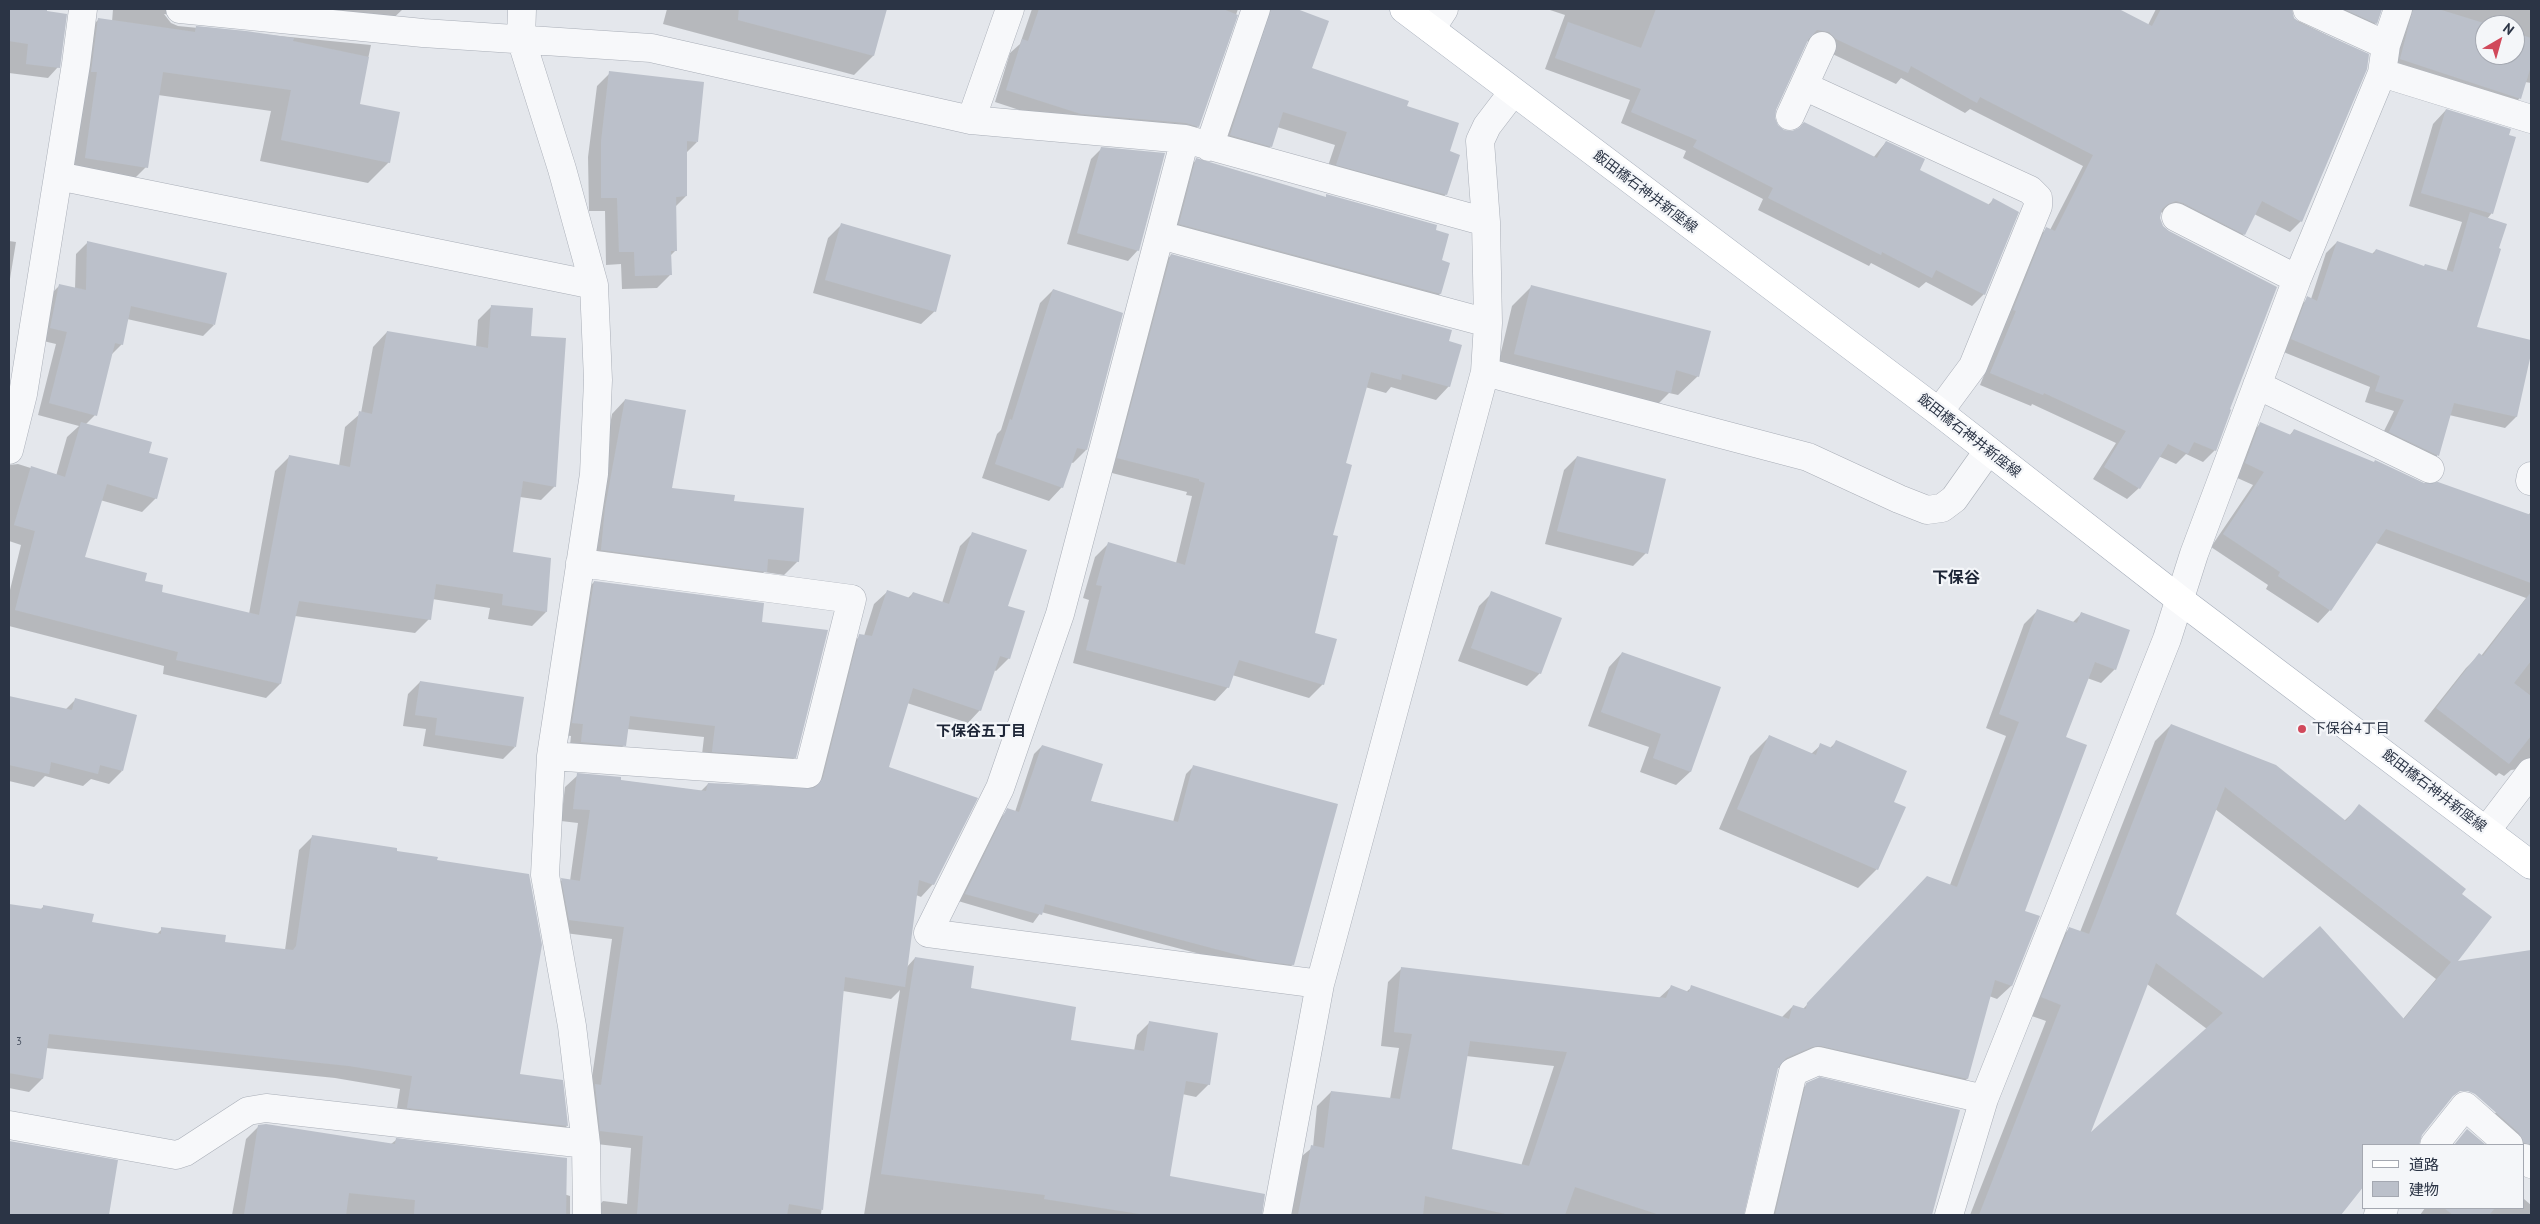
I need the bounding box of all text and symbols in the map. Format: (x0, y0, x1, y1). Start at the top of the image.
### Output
north arrow (2475, 15, 2525, 65)
text: N (2499, 19, 2518, 39)
street label: 飯田橋石神井新座線 (1590, 147, 1700, 237)
street label: 飯田橋石神井新座線 (1914, 391, 2024, 481)
district label: 下保谷 (1932, 568, 1980, 588)
place label: 下保谷4丁目 (2312, 721, 2390, 737)
district label: 下保谷五丁目 (936, 723, 1026, 741)
marker: 下保谷4丁目 (2296, 723, 2308, 735)
street label: 飯田橋石神井新座線 (2379, 746, 2489, 836)
house number: 3 (16, 1035, 22, 1049)
legend (2362, 1144, 2525, 1209)
text: 道路 (2409, 1155, 2439, 1174)
text: 建物 (2409, 1180, 2439, 1199)

